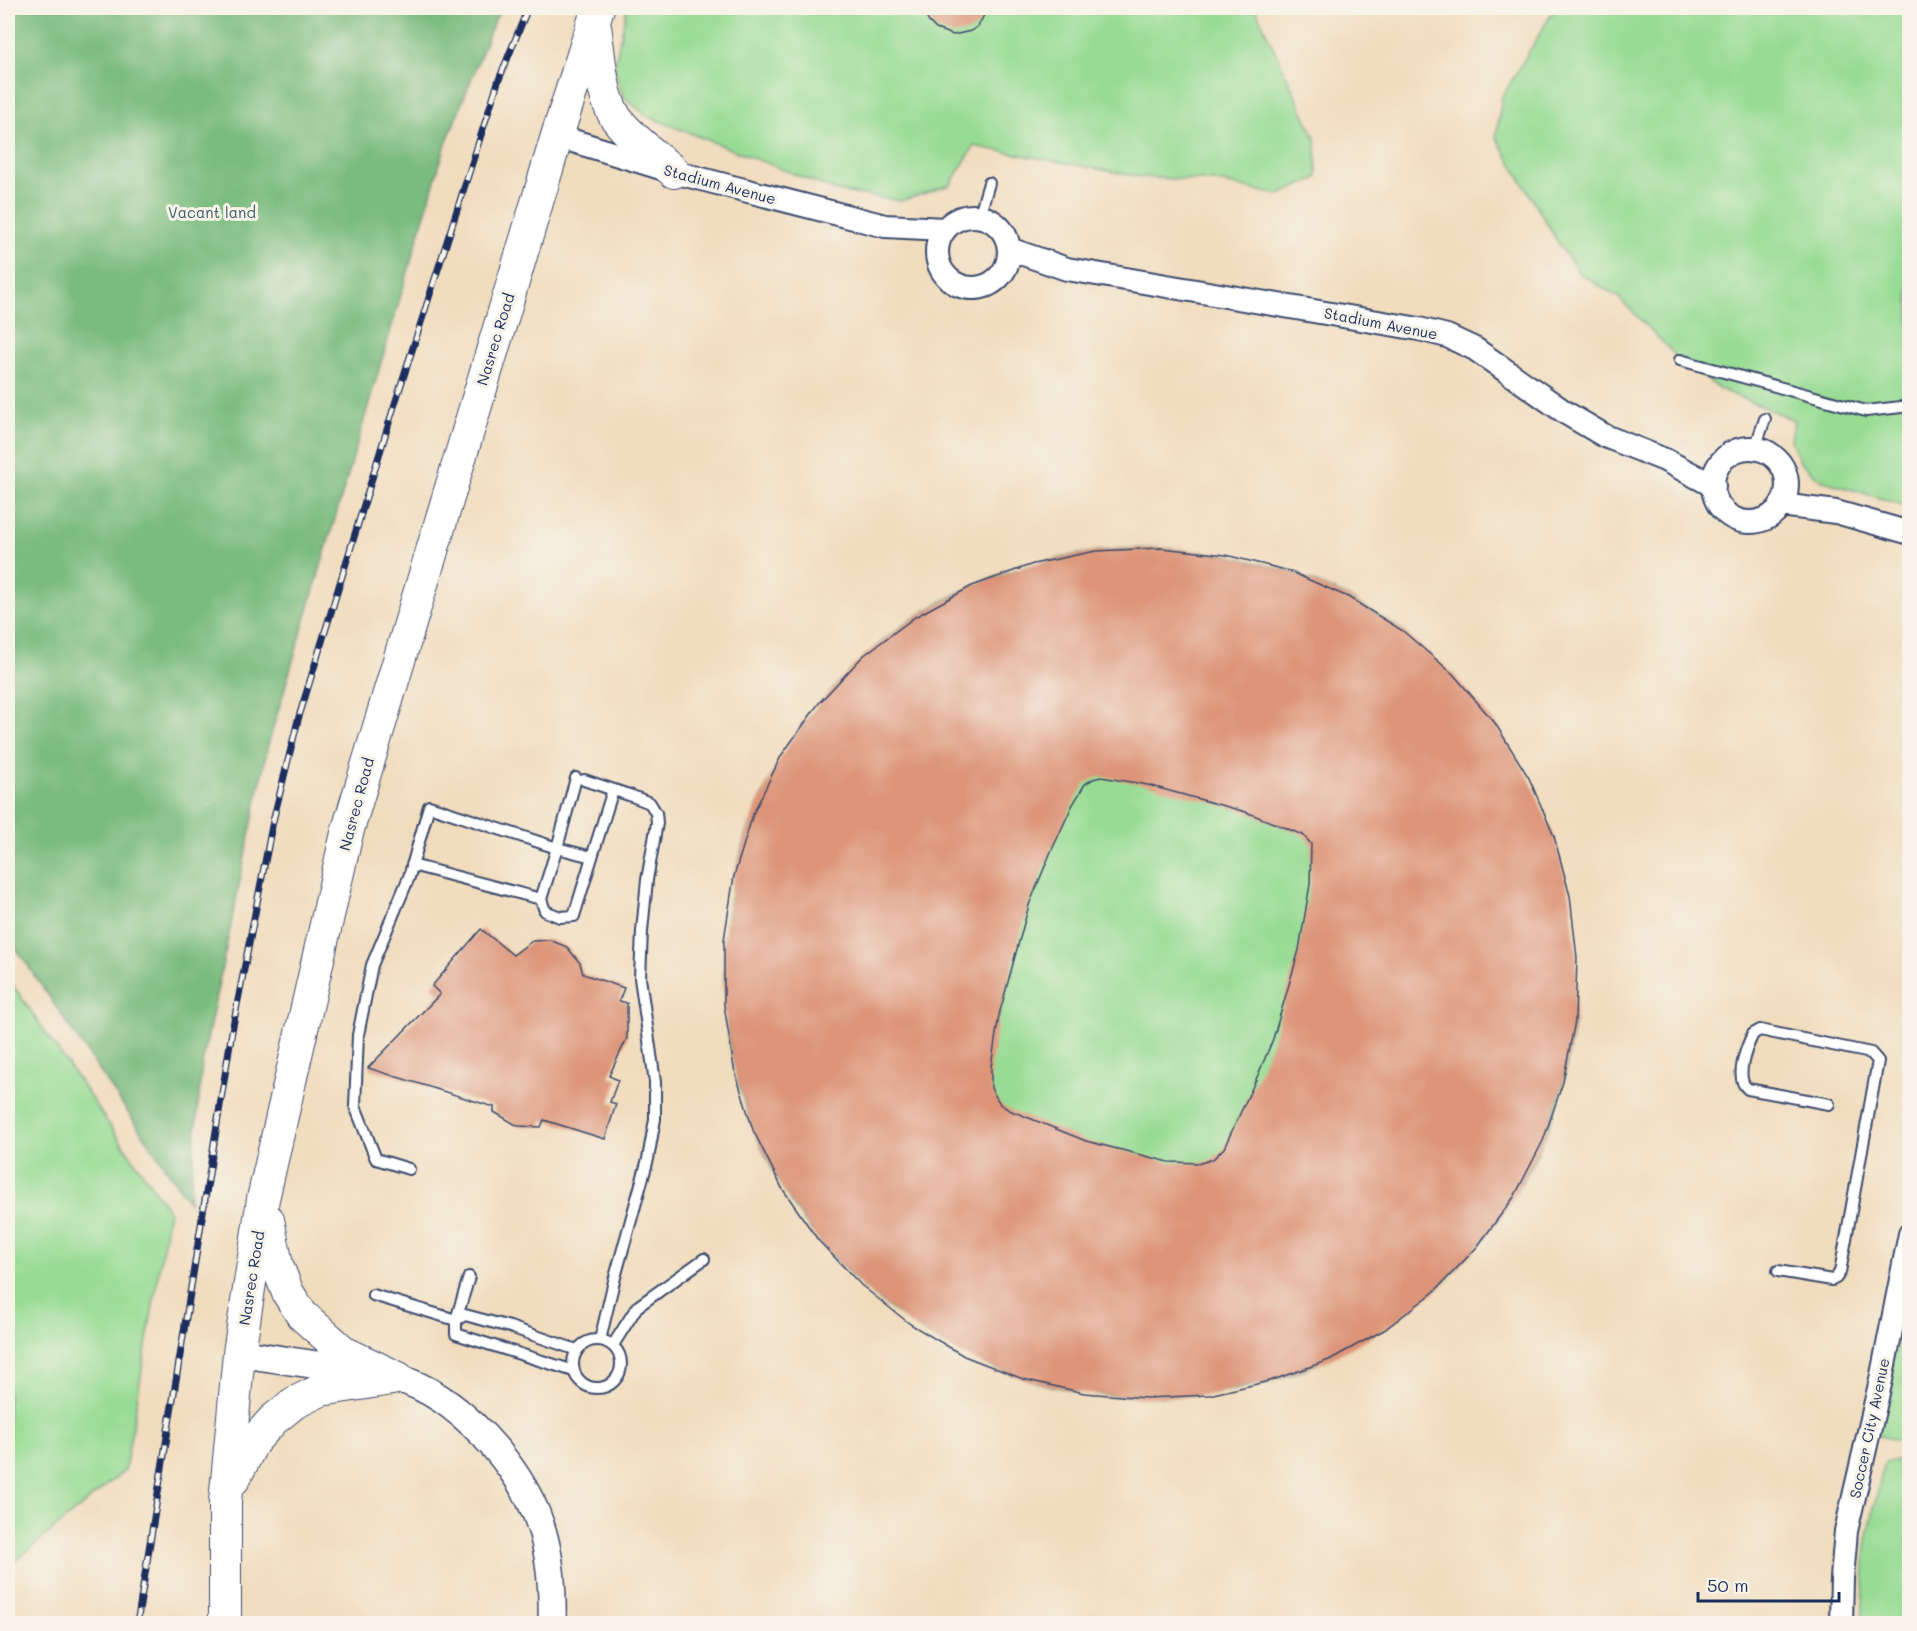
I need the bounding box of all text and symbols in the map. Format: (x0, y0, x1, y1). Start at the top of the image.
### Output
street label: Stadium Avenue (662, 159, 778, 209)
park label: Vacant land (168, 202, 256, 222)
street label: Nasrec Road (471, 290, 519, 388)
street label: Stadium Avenue (1322, 302, 1440, 344)
street label: Nasrec Road (334, 755, 378, 853)
street label: Nasrec Road (234, 1229, 268, 1327)
street label: Soccer City Avenue (1844, 1356, 1894, 1500)
scale bar (1698, 1565, 1839, 1603)
text: 50 m (1707, 1573, 1749, 1597)

